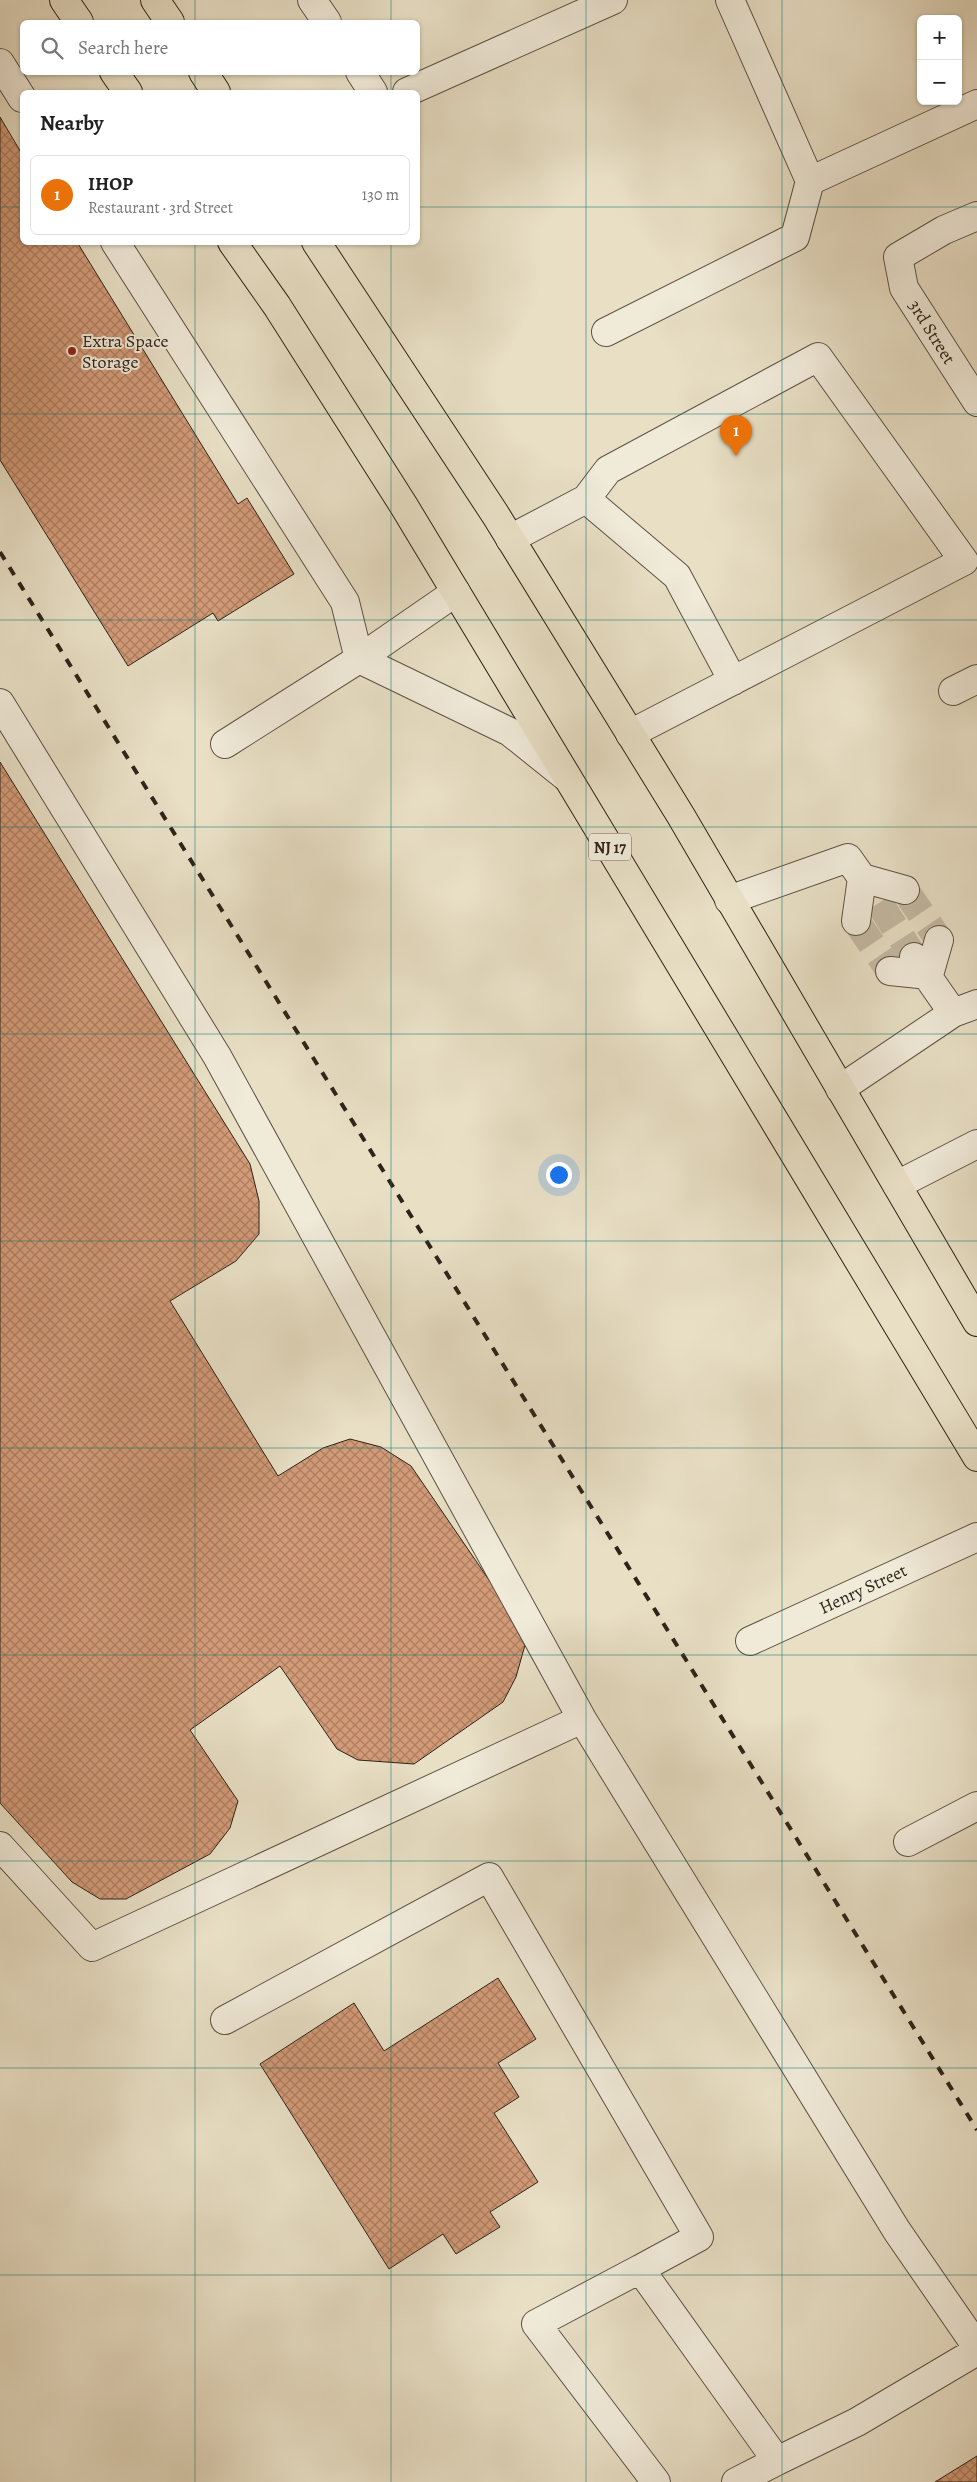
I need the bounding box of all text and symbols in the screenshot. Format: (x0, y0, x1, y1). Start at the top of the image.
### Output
map controls (917, 15, 962, 105)
button: + (917, 15, 962, 60)
search box (20, 20, 420, 75)
icon: search (38, 34, 66, 62)
text: Search here (78, 35, 168, 61)
button: − (917, 60, 962, 105)
text: Nearby (40, 109, 103, 137)
text: IHOP (88, 171, 133, 197)
text: 1 (54, 184, 60, 206)
text: 130 m (362, 184, 399, 206)
text: Restaurant · 3rd Street (88, 197, 233, 219)
street label: 3rd Street (903, 295, 961, 369)
place label: Extra Space Storage (82, 329, 169, 374)
marker: Extra Space Storage (66, 345, 78, 357)
pin: 1 (720, 415, 752, 456)
road number: NJ 17 (589, 834, 631, 860)
your location (546, 1162, 572, 1188)
street label: Henry Street (815, 1558, 911, 1620)

